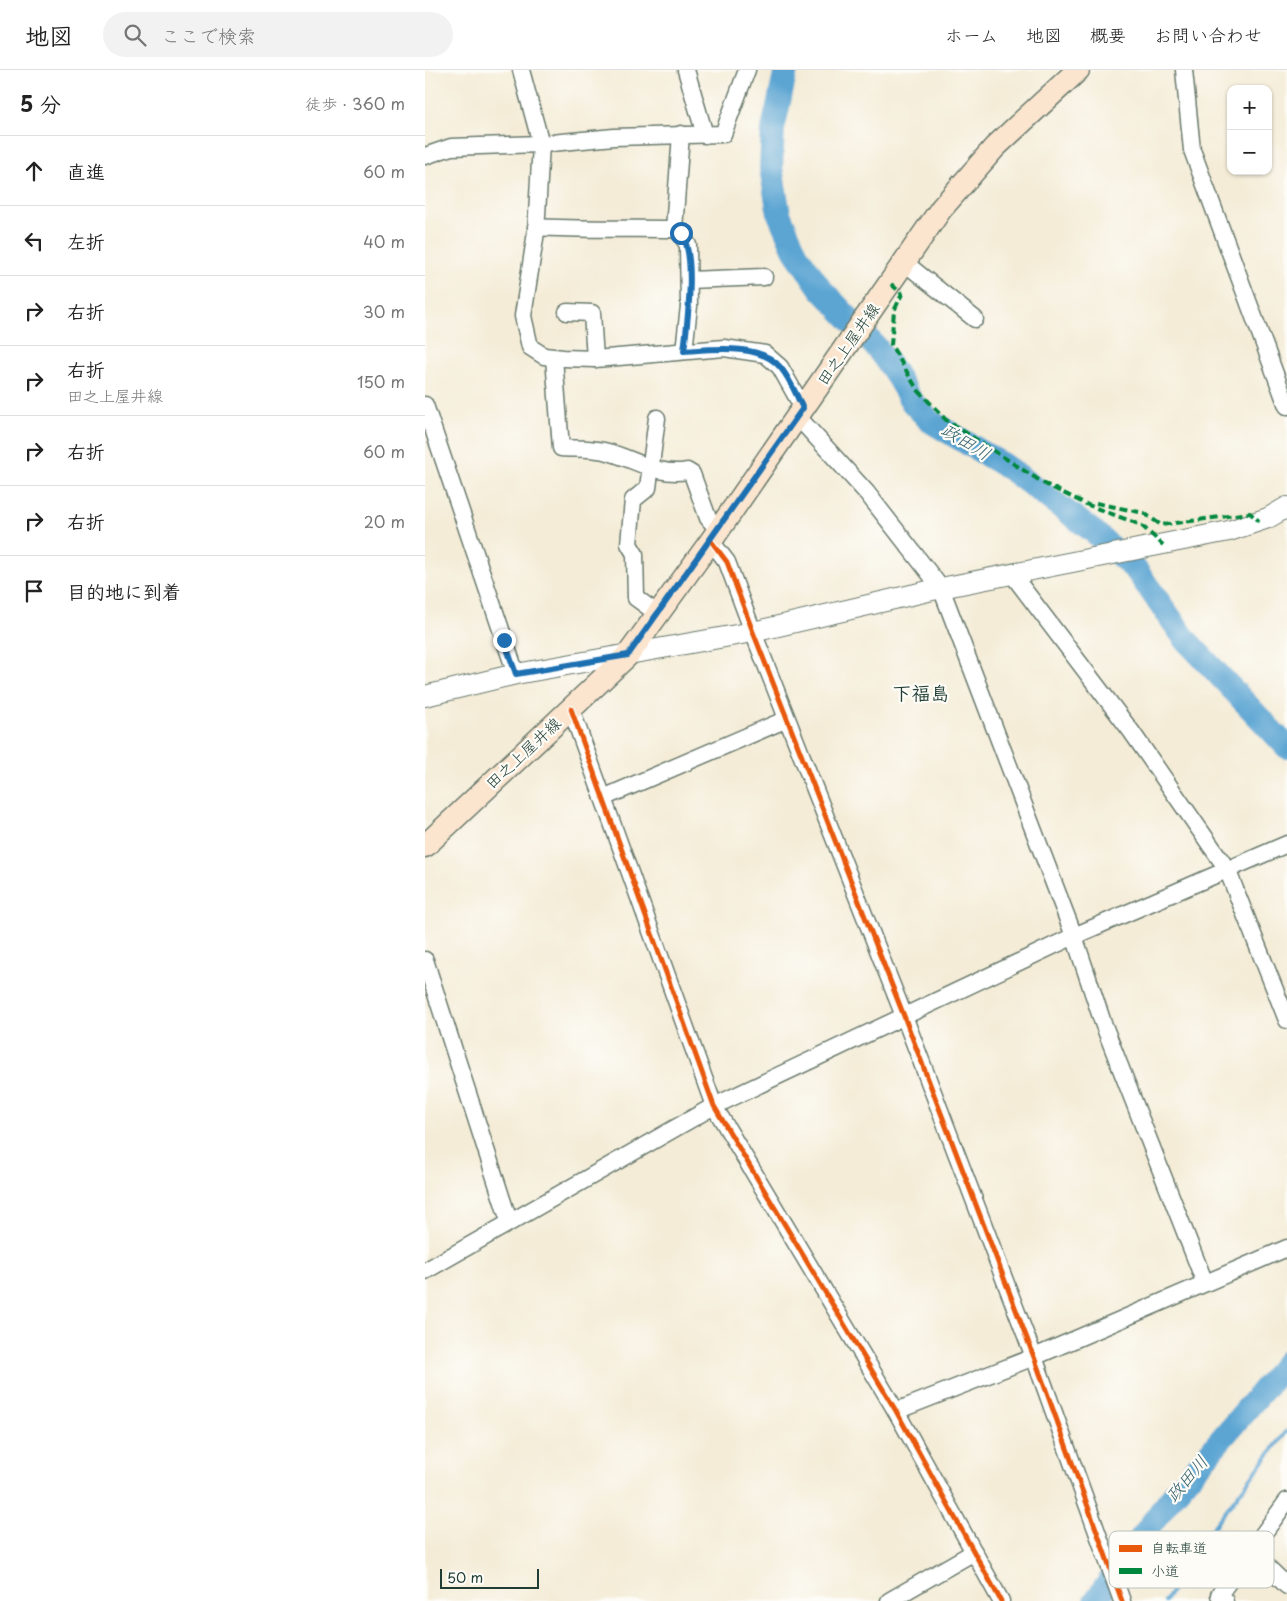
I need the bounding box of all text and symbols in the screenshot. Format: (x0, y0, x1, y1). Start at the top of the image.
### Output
search box (103, 12, 453, 57)
text: 地図 (25, 17, 73, 53)
icon: search (121, 21, 149, 49)
text: ここで検索 (161, 21, 256, 49)
text: ホーム (945, 21, 998, 48)
text: 地図 (1026, 21, 1062, 48)
text: 概要 (1090, 21, 1126, 48)
text: お問い合わせ (1154, 21, 1262, 48)
map controls (1227, 85, 1272, 175)
button: + (1227, 85, 1272, 130)
text: 5 分 (20, 87, 61, 119)
text: 徒歩 · 360 m (305, 91, 405, 115)
button: − (1227, 130, 1272, 175)
icon: ahead (20, 157, 48, 185)
text: 直進 (67, 157, 105, 185)
text: 60 m (363, 159, 405, 183)
route start (670, 222, 693, 245)
icon: left (20, 227, 48, 255)
text: 左折 (67, 227, 105, 255)
text: 40 m (363, 229, 405, 253)
icon: right (20, 297, 48, 325)
text: 右折 (67, 297, 105, 325)
street label: 田之上屋井線 (810, 297, 885, 390)
text: 30 m (363, 299, 405, 323)
text: 右折 (67, 355, 105, 383)
icon: right (20, 367, 48, 395)
text: 150 m (357, 369, 405, 393)
text: 田之上屋井線 (67, 383, 163, 407)
water label: 政田川 (937, 415, 997, 466)
icon: right (20, 437, 48, 465)
text: 右折 (67, 437, 105, 465)
text: 60 m (363, 439, 405, 463)
icon: right (20, 507, 48, 535)
text: 右折 (67, 507, 105, 535)
text: 20 m (364, 509, 405, 533)
icon: arrive (20, 577, 48, 605)
text: 目的地に到着 (67, 577, 181, 605)
route end (493, 629, 516, 652)
district label: 下福島 (892, 678, 950, 706)
street label: 田之上屋井線 (479, 711, 566, 794)
water label: 政田川 (1158, 1449, 1214, 1507)
legend (1109, 1531, 1274, 1588)
text: 自転車道 (1151, 1537, 1207, 1558)
text: 小道 (1151, 1560, 1179, 1581)
scale bar (440, 1566, 539, 1589)
text: 50 m (447, 1567, 483, 1588)

